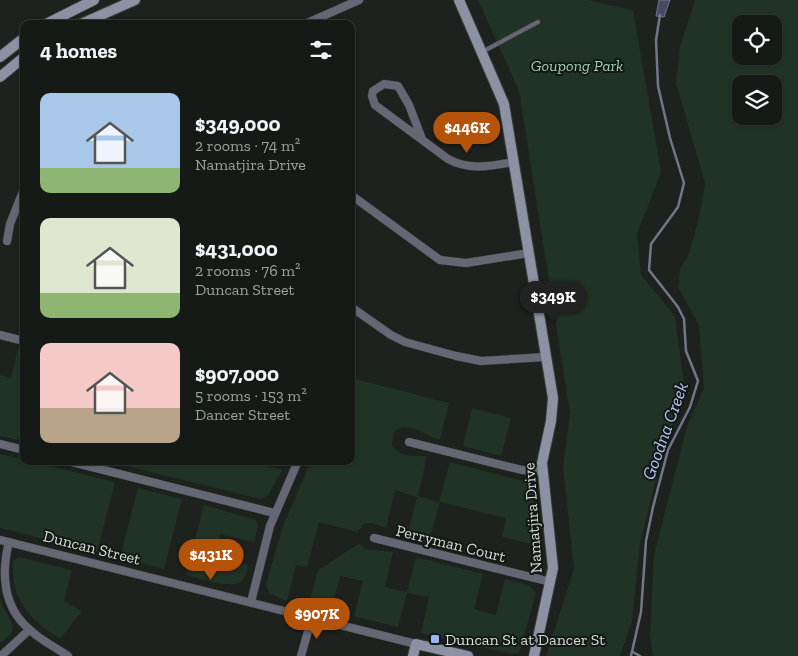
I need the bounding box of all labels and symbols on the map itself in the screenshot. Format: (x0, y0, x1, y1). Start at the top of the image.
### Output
park label: Goupong Park (531, 56, 623, 75)
pin: $446K (432, 112, 502, 154)
pin: $349K (518, 280, 588, 323)
water label: Goodna Creek (637, 379, 693, 483)
street label: Namatjira Drive (519, 462, 546, 574)
street label: Perryman Court (394, 521, 508, 566)
street label: Duncan Street (41, 526, 143, 569)
pin: $431K (176, 538, 246, 581)
pin: $907K (282, 598, 352, 640)
place label: Duncan St at Dancer St (445, 630, 605, 649)
marker: Duncan St at Dancer St (429, 633, 441, 645)

